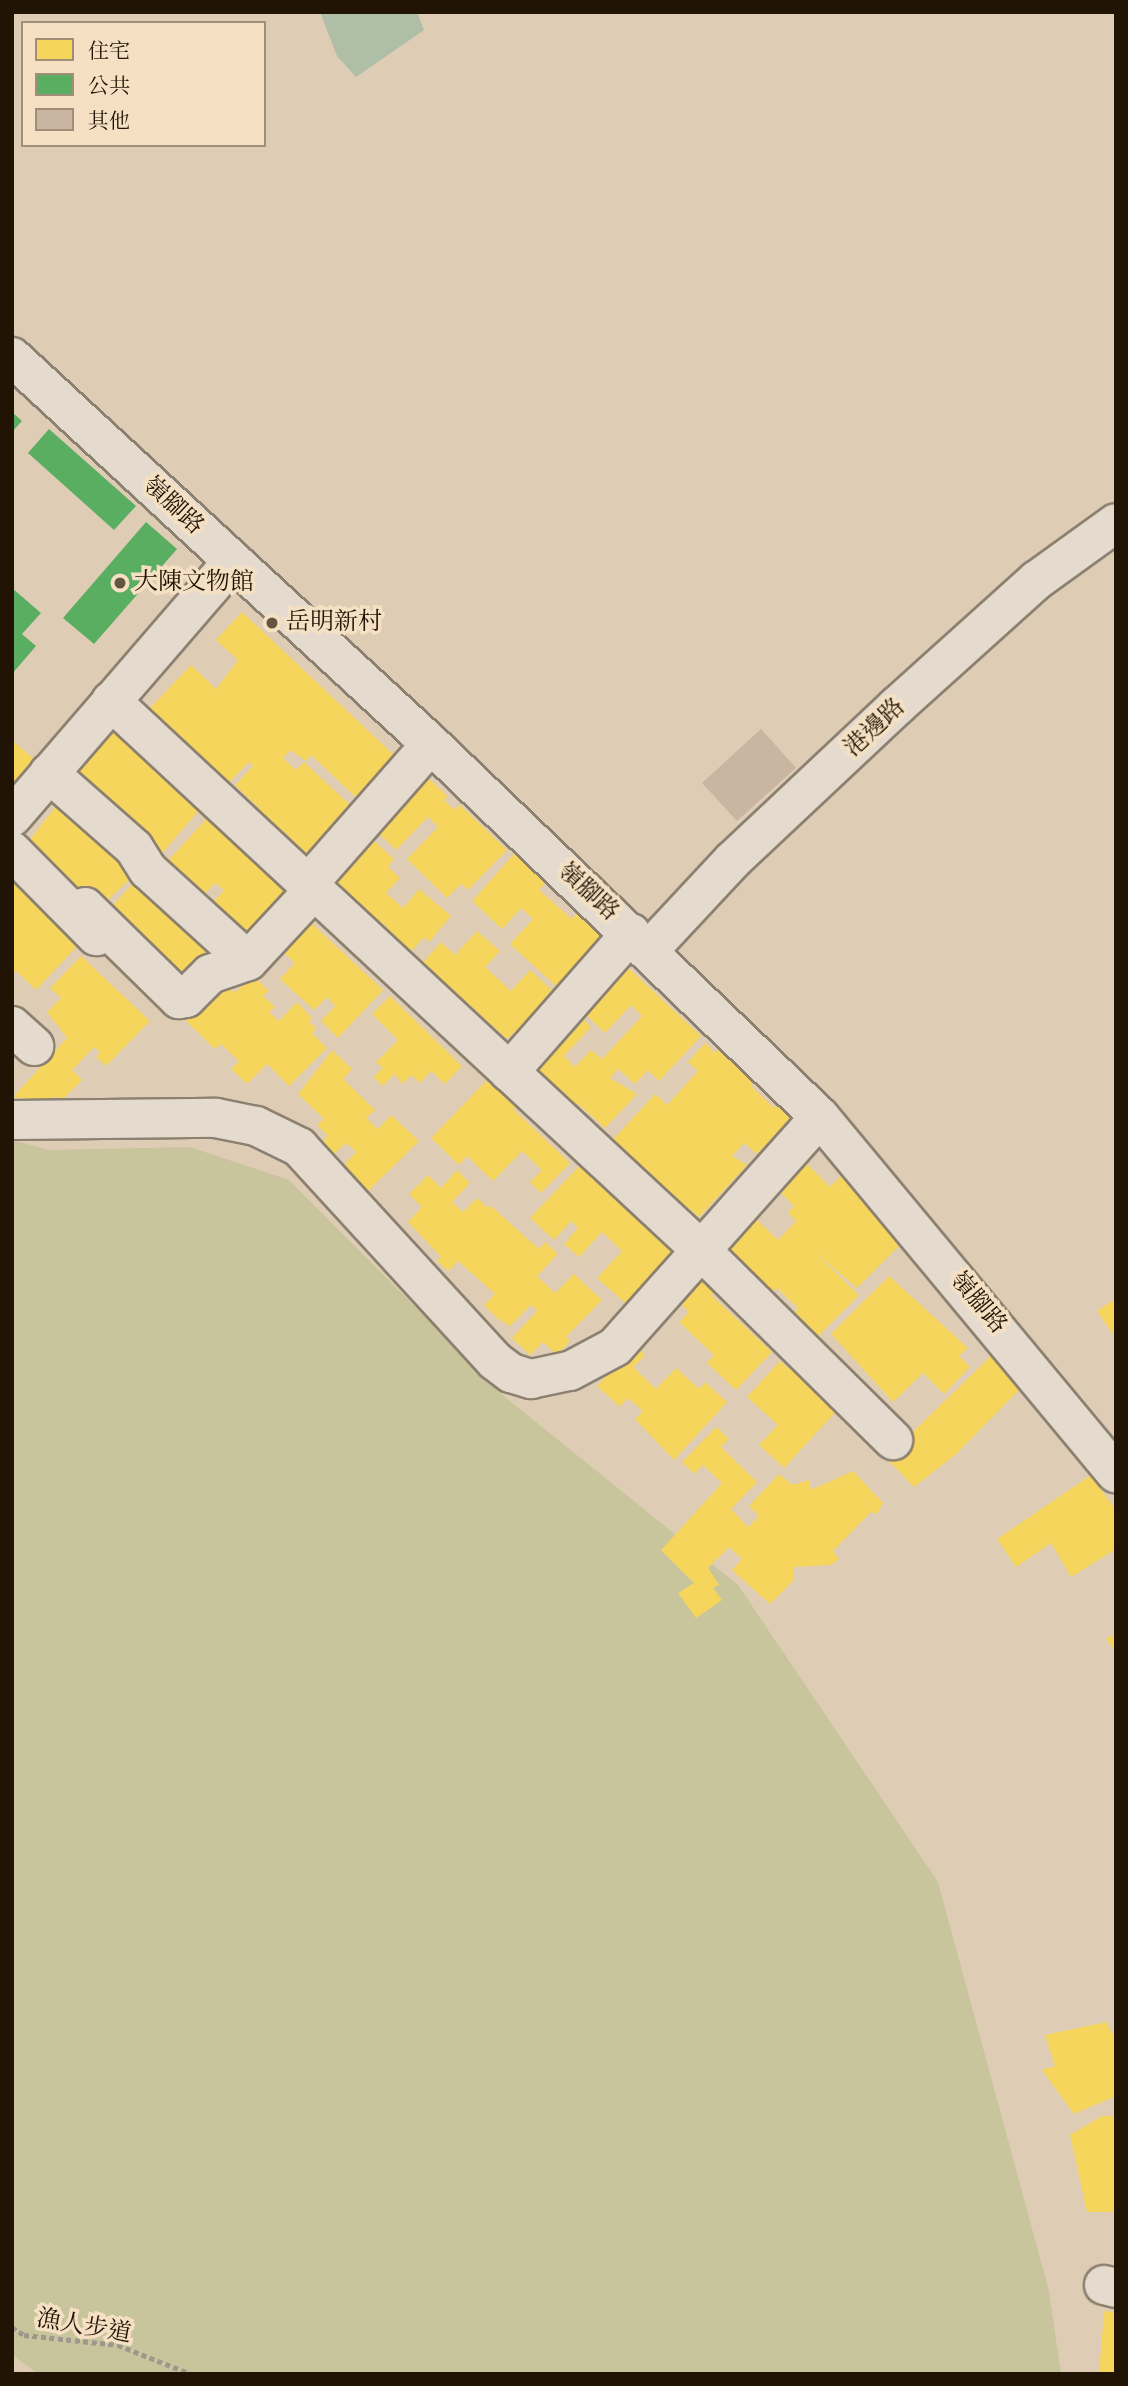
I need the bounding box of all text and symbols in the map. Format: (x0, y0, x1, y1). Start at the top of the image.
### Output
legend (21, 21, 266, 147)
text: 住宅 (88, 39, 130, 65)
text: 公共 (88, 74, 130, 100)
text: 其他 (88, 109, 130, 135)
street label: 嶺腳路 (137, 471, 209, 541)
place label: 大陳文物館 (134, 569, 254, 597)
marker: 大陳文物館 (112, 575, 128, 591)
place label: 岳明新村 (286, 609, 382, 637)
marker: 岳明新村 (264, 615, 280, 631)
street label: 港邊路 (839, 693, 911, 763)
street label: 嶺腳路 (552, 857, 624, 927)
street label: 嶺腳路 (944, 1266, 1012, 1340)
street label: 漁人步道 (34, 2304, 134, 2350)

